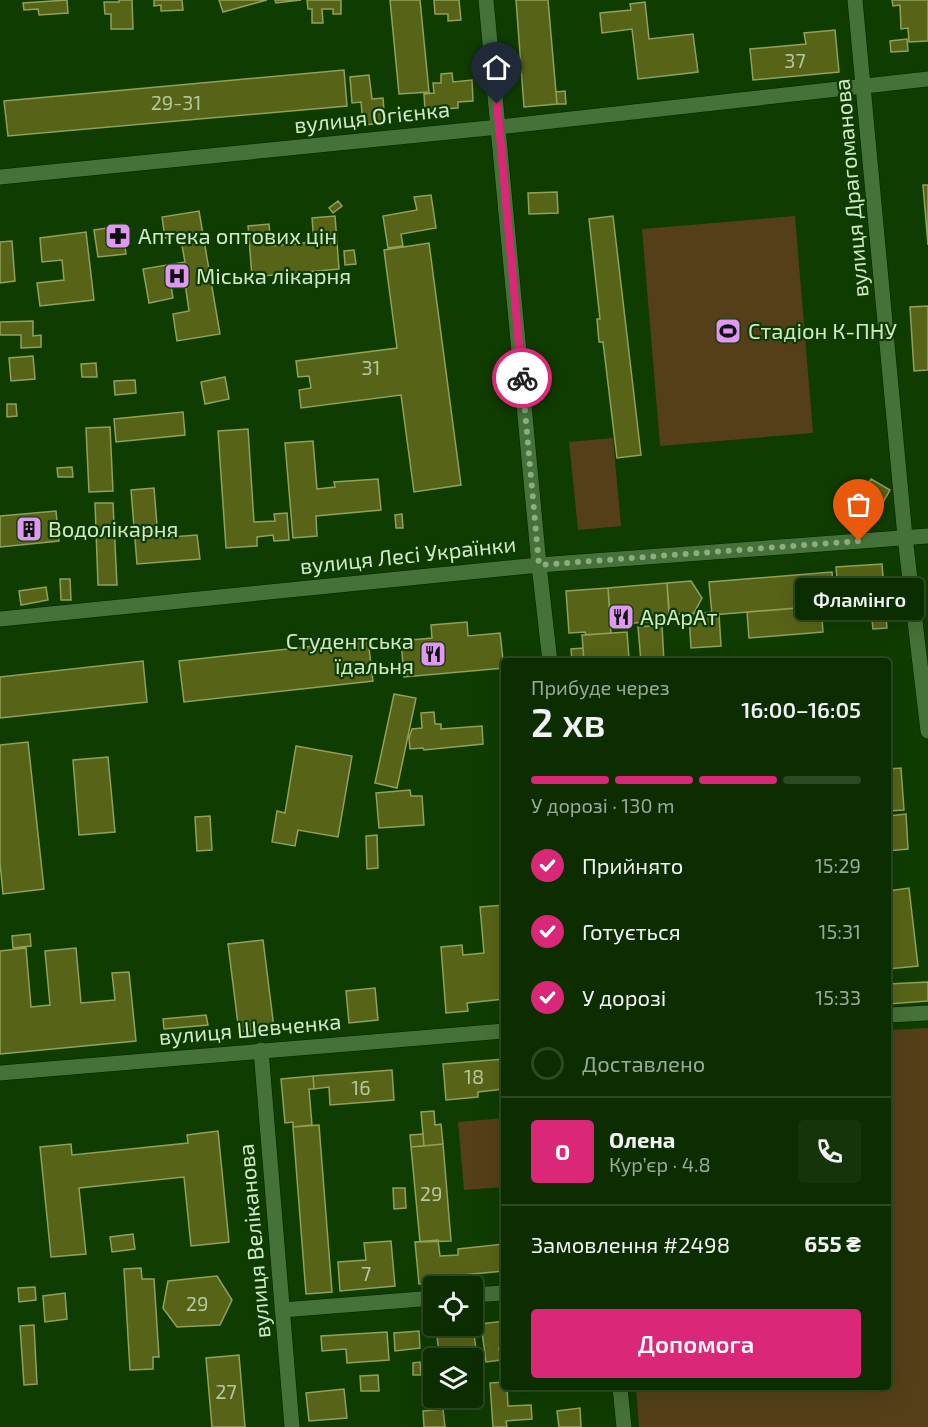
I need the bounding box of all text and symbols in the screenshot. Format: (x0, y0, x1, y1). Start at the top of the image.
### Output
pin (471, 42, 522, 104)
house number: 37 (784, 48, 806, 72)
icon: home (480, 51, 513, 84)
street label: вулиця Драгоманова (827, 78, 874, 298)
house number: 29-31 (151, 90, 201, 114)
street label: вулиця Огієнка (293, 95, 451, 138)
pharmacy icon: Аптека оптових цін (103, 221, 133, 251)
place label: Аптека оптових цін (138, 222, 337, 248)
hospital icon: Міська лікарня (162, 261, 192, 291)
place label: Міська лікарня (196, 262, 351, 288)
sports icon: Стадіон К-ПНУ (713, 316, 743, 346)
place label: Стадіон К-ПНУ (748, 317, 897, 343)
courier (492, 348, 552, 408)
house number: 31 (361, 355, 381, 379)
icon: bike (506, 362, 539, 395)
pin (833, 479, 884, 541)
icon: bag (842, 488, 875, 521)
building icon: Водолікарня (14, 514, 44, 544)
place label: Водолікарня (48, 515, 179, 541)
street label: вулиця Лесі Українки (299, 530, 517, 579)
callout: Фламінго (794, 577, 924, 619)
text: Фламінго (813, 587, 906, 611)
restaurant icon: АрАрАт (606, 602, 636, 632)
place label: АрАрАт (640, 603, 718, 629)
place label: Студентська їдальня (286, 627, 414, 678)
restaurant icon: Студентська їдальня (418, 639, 448, 669)
text: Прибуде через (531, 675, 670, 699)
text: 16:00–16:05 (741, 696, 861, 722)
text: 2 хв (531, 698, 606, 745)
text: У дорозі · 130 m (531, 793, 674, 817)
icon: check (531, 849, 564, 882)
text: Прийнято (582, 852, 683, 878)
text: 15:29 (815, 853, 861, 877)
icon: check (531, 915, 564, 948)
text: Готується (582, 918, 681, 944)
text: 15:31 (819, 919, 861, 943)
icon: check (531, 981, 564, 1014)
text: У дорозі (582, 984, 666, 1010)
text: 15:33 (815, 985, 861, 1009)
street label: вулиця Шевченка (158, 1007, 342, 1050)
text: Доставлено (582, 1050, 705, 1076)
house number: 18 (464, 1064, 484, 1088)
house number: 16 (351, 1075, 371, 1099)
button: phone (798, 1120, 861, 1183)
text: Олена (609, 1126, 675, 1152)
text: О (555, 1138, 570, 1164)
street label: вулиця Веліканова (232, 1143, 275, 1339)
text: Кур’єр · 4.8 (609, 1152, 711, 1176)
house number: 29 (420, 1181, 442, 1205)
text: 655 ₴ (804, 1230, 861, 1256)
text: Замовлення #2498 (531, 1231, 730, 1257)
house number: 7 (361, 1261, 371, 1285)
map controls (423, 1276, 483, 1408)
button: locate (423, 1276, 483, 1336)
house number: 29 (186, 1291, 208, 1315)
button: Допомога (531, 1309, 861, 1378)
button: layers (423, 1348, 483, 1408)
house number: 27 (215, 1379, 237, 1403)

